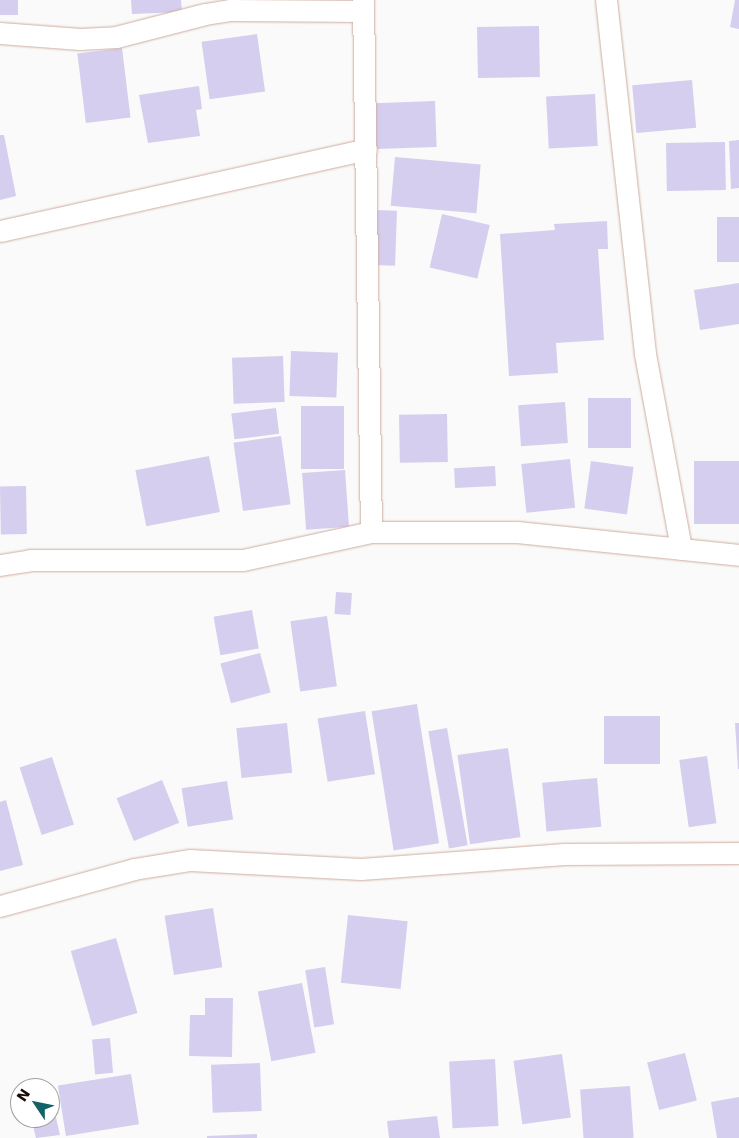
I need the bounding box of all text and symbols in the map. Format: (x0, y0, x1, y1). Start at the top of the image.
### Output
north arrow (10, 1078, 60, 1128)
text: N (13, 1086, 33, 1105)

